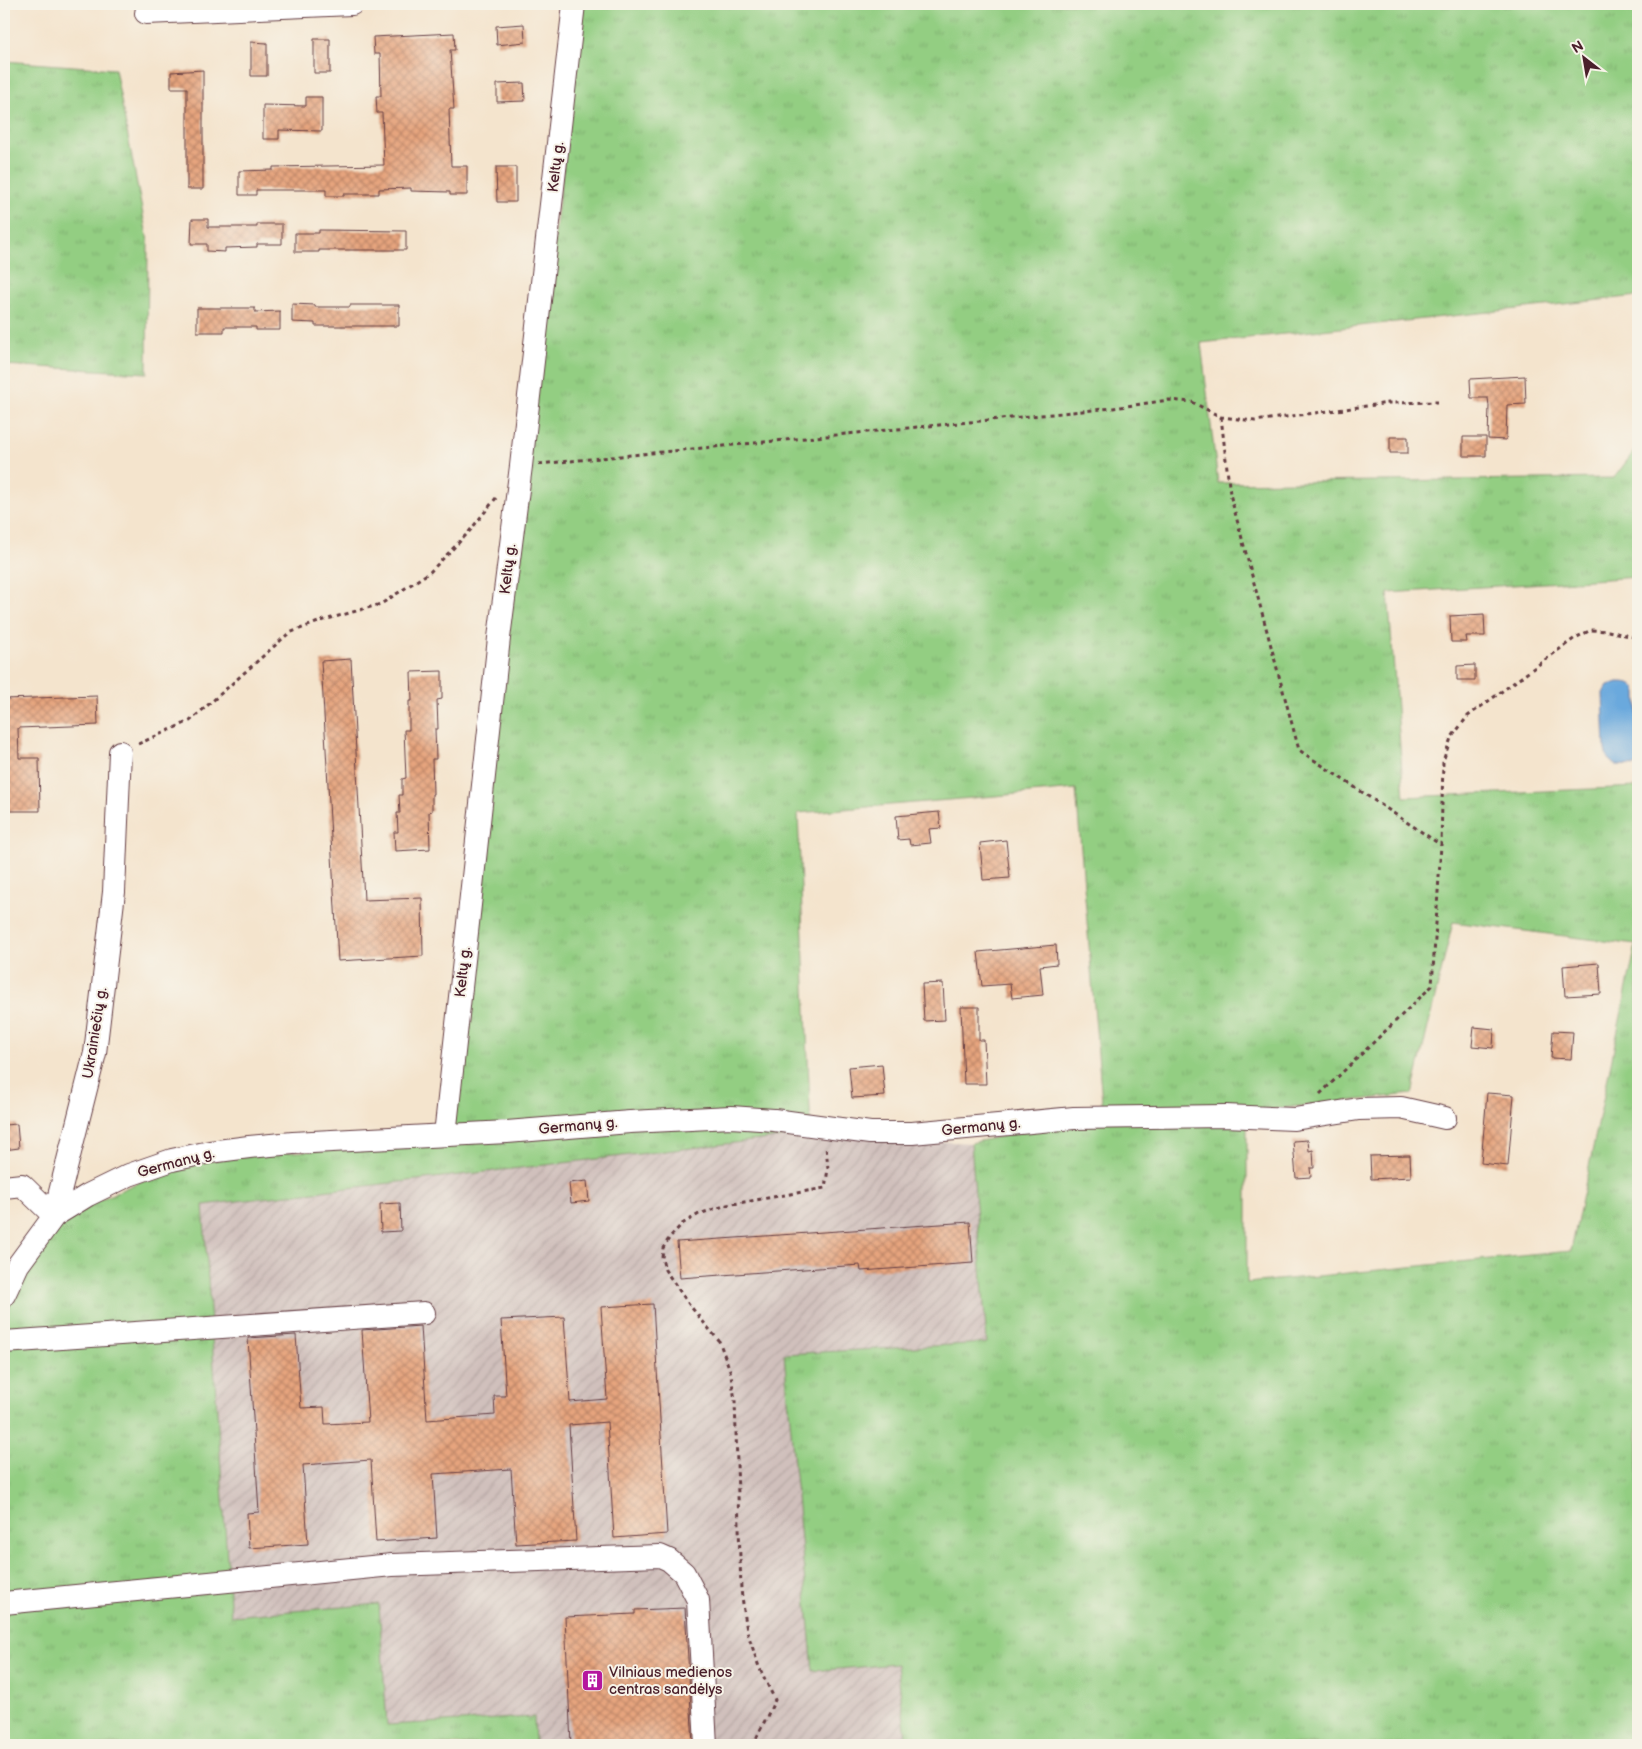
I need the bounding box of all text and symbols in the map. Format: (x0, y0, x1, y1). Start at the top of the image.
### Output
north arrow (1560, 32, 1610, 82)
text: N (1569, 37, 1586, 57)
street label: Keltų g. (543, 141, 569, 193)
street label: Keltų g. (495, 543, 521, 595)
street label: Keltų g. (451, 946, 475, 998)
street label: Ukrainiečių g. (78, 986, 112, 1080)
street label: Germanų g. (538, 1113, 618, 1139)
street label: Germanų g. (941, 1113, 1021, 1141)
street label: Germanų g. (135, 1144, 217, 1182)
place label: Vilniaus medienos centras sandėlys (609, 1663, 733, 1699)
building icon: Vilniaus medienos centras sandėlys (581, 1669, 605, 1693)

